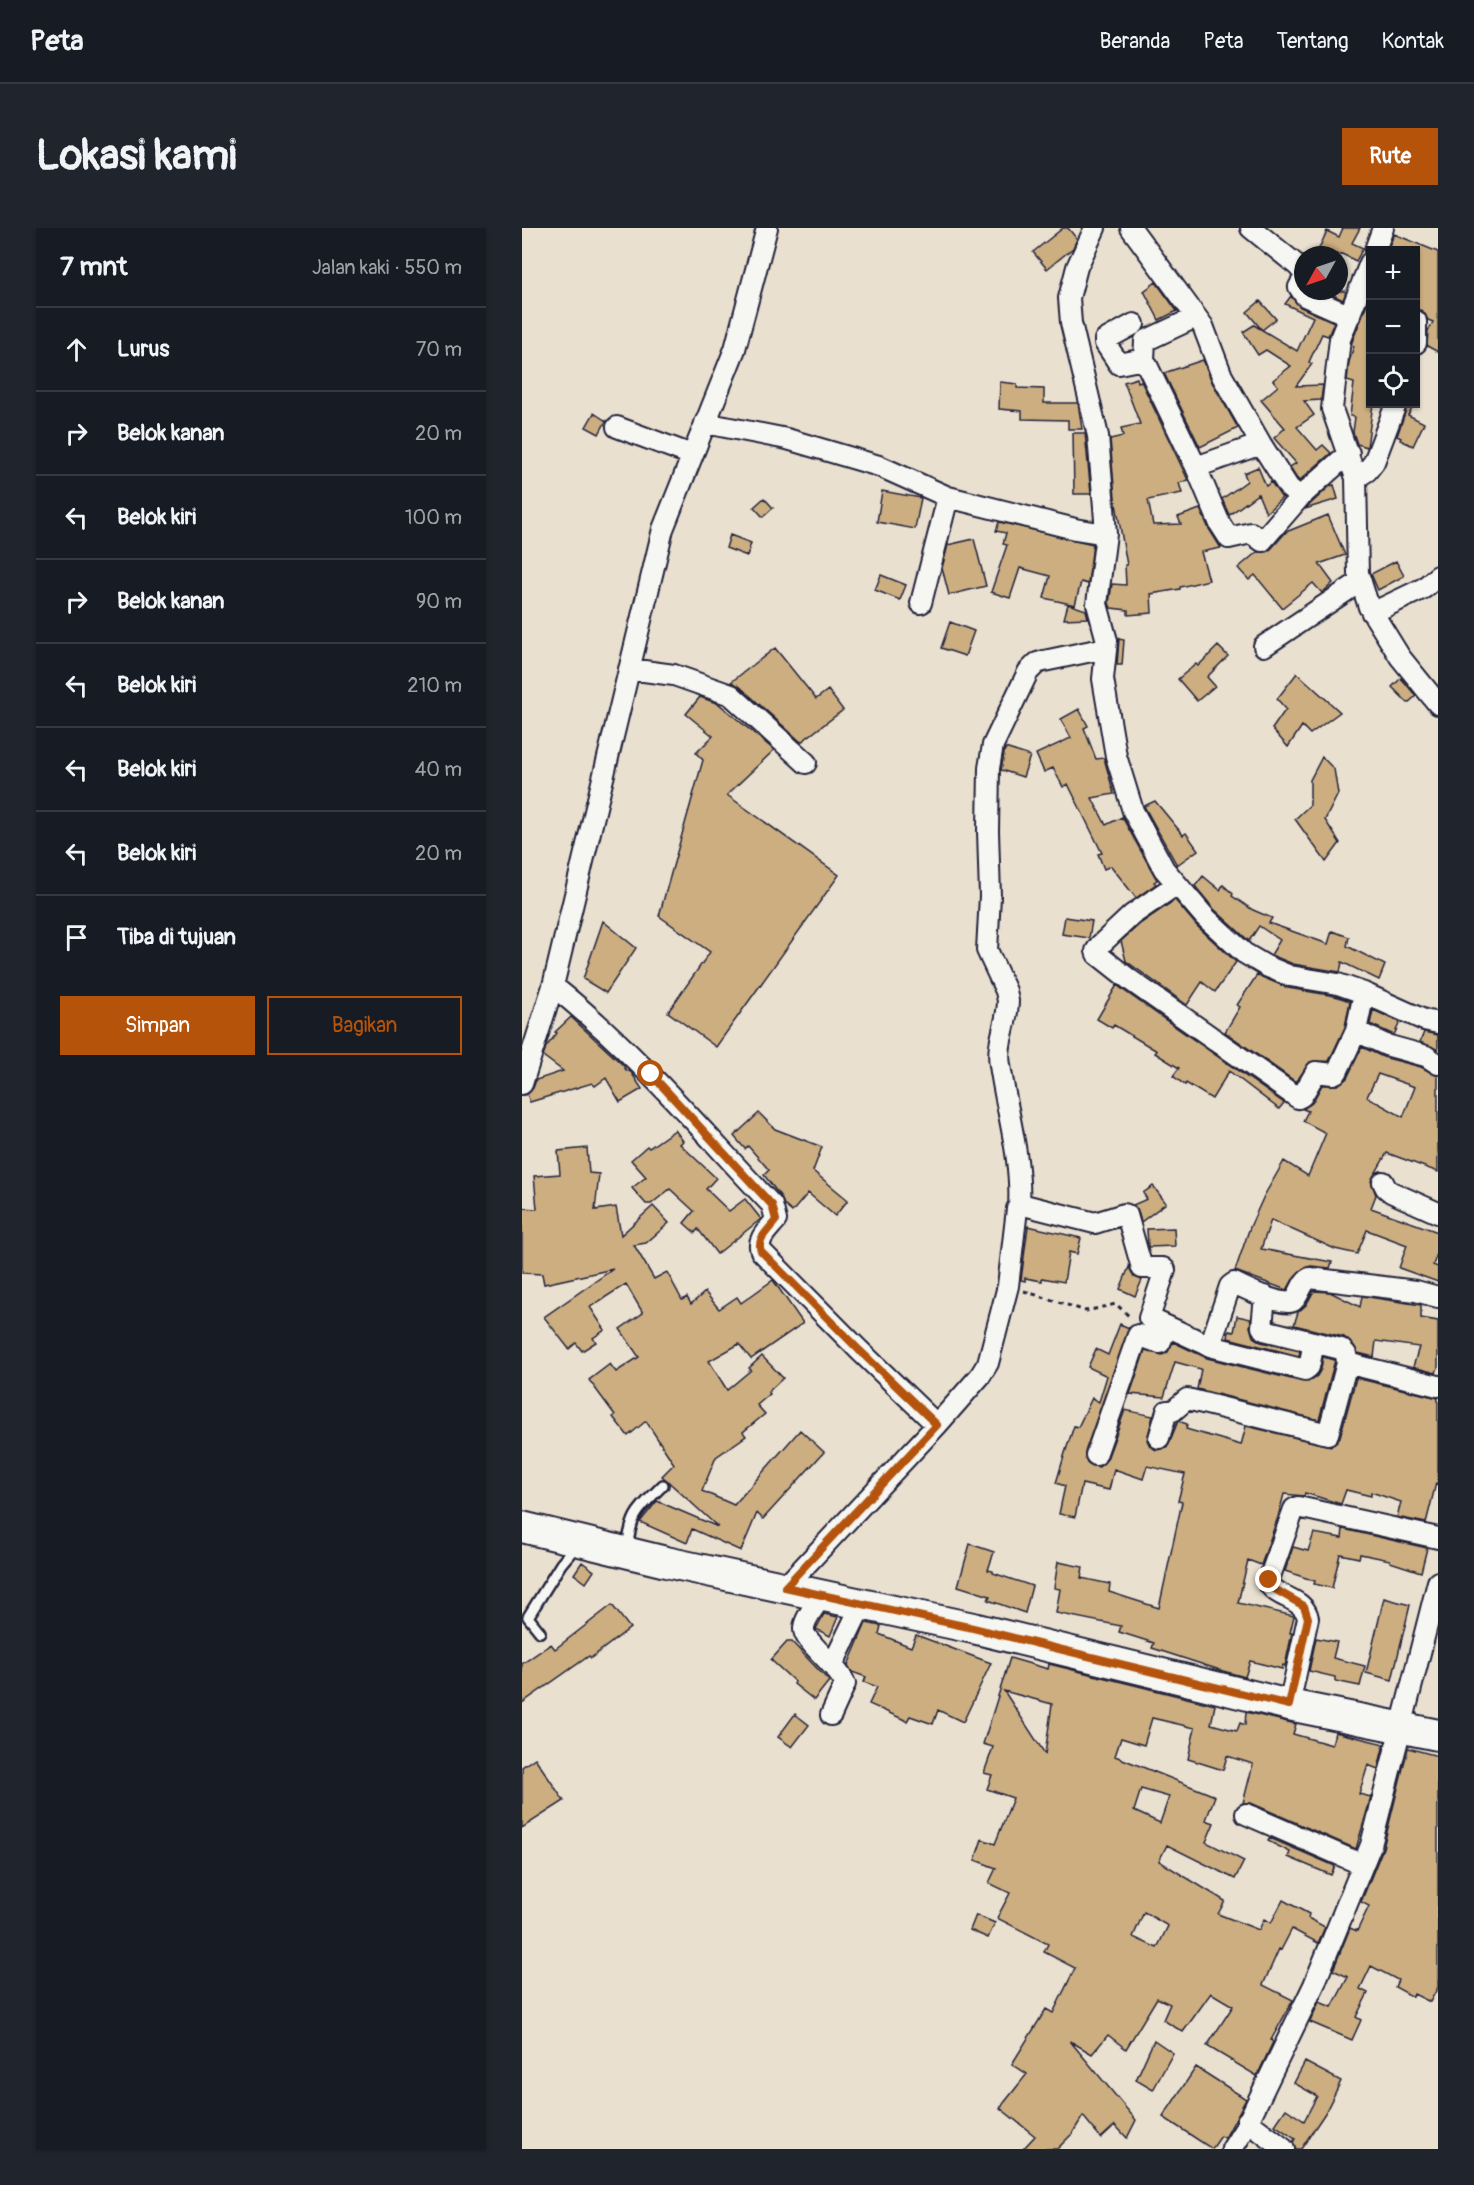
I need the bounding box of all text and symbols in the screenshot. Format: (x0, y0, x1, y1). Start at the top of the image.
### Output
text: Peta (30, 24, 84, 59)
text: Beranda (1100, 28, 1170, 55)
text: Peta (1203, 28, 1244, 55)
text: Tentang (1277, 28, 1349, 55)
text: Kontak (1382, 28, 1444, 55)
button: Rute (1342, 128, 1438, 185)
text: Lokasi kami (36, 130, 236, 182)
north arrow (1294, 246, 1348, 300)
map controls (1366, 246, 1420, 408)
button: + (1366, 246, 1420, 300)
text: 7 mnt (60, 251, 127, 283)
text: Jalan kaki · 550 m (312, 255, 462, 280)
button: − (1366, 300, 1420, 354)
icon: ahead (60, 333, 93, 366)
text: Lurus (117, 335, 169, 363)
text: 70 m (416, 337, 462, 362)
button: locate (1366, 354, 1420, 408)
icon: right (60, 417, 93, 450)
text: Belok kanan (117, 419, 225, 447)
text: 20 m (415, 421, 462, 446)
icon: left (60, 501, 93, 534)
text: Belok kiri (117, 503, 196, 531)
text: 100 m (405, 505, 462, 530)
icon: right (60, 585, 93, 618)
text: Belok kanan (117, 587, 225, 615)
text: 90 m (416, 589, 462, 614)
icon: left (60, 669, 93, 702)
text: Belok kiri (117, 671, 196, 699)
text: 210 m (407, 673, 462, 698)
icon: left (60, 753, 93, 786)
text: Belok kiri (117, 755, 196, 783)
text: 40 m (415, 757, 462, 782)
icon: left (60, 837, 93, 870)
text: Belok kiri (117, 839, 196, 867)
text: 20 m (415, 841, 462, 866)
icon: arrive (60, 921, 93, 954)
text: Tiba di tujuan (117, 923, 236, 951)
button: Simpan (60, 996, 255, 1055)
button: Bagikan (267, 996, 462, 1055)
route start (637, 1060, 663, 1086)
route end (1255, 1566, 1281, 1592)

